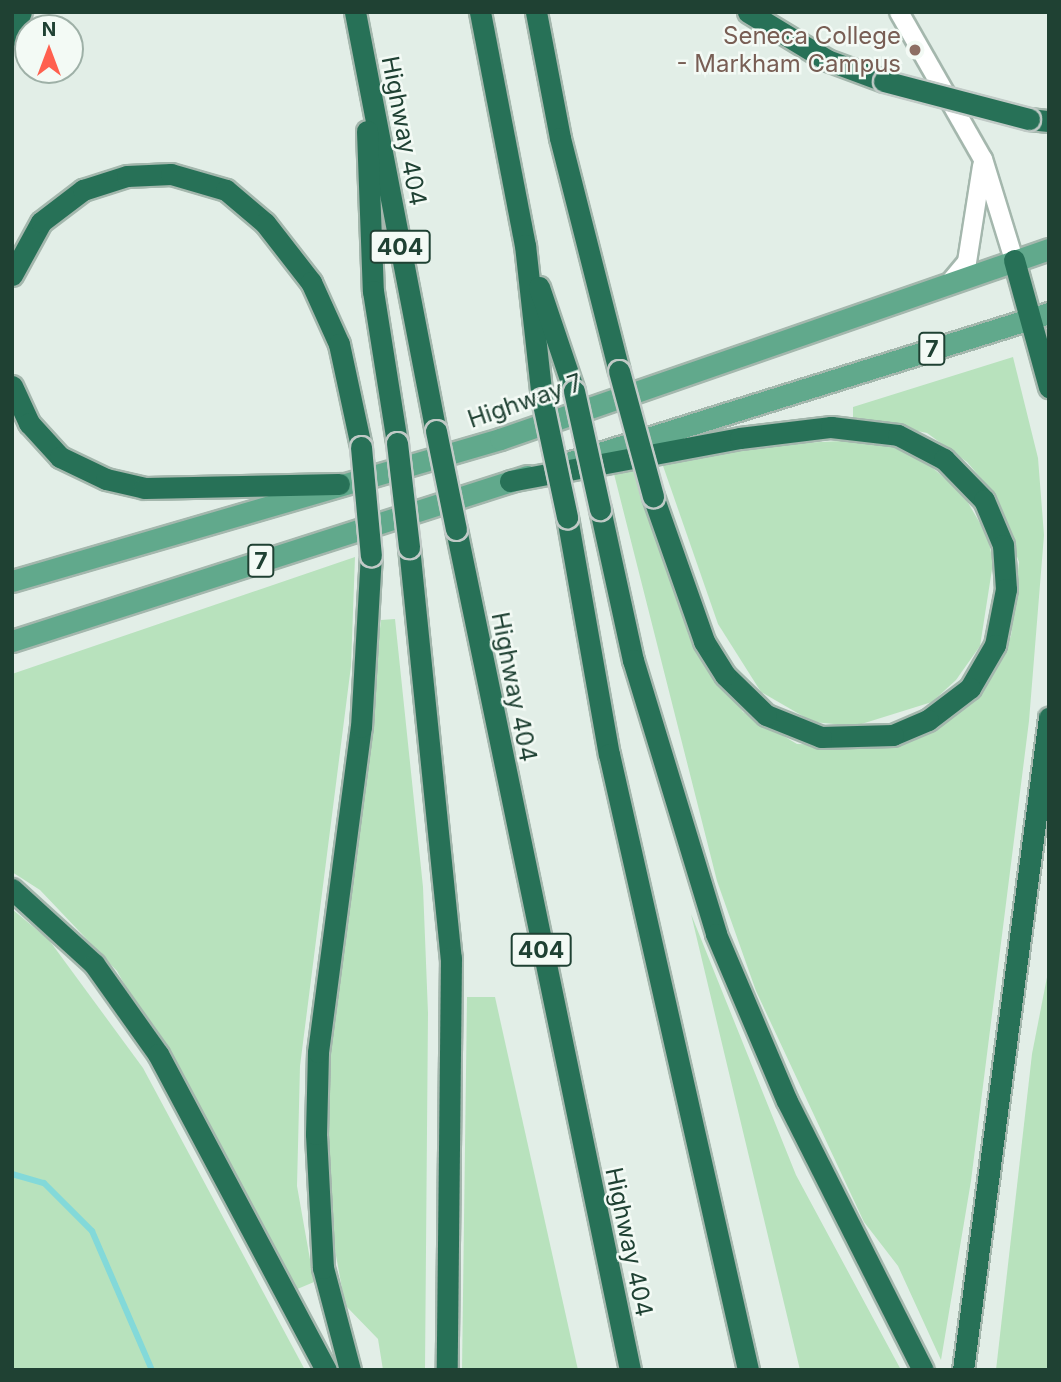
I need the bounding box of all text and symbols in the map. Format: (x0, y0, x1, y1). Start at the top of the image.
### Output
north arrow (14, 14, 84, 84)
text: N (42, 18, 56, 41)
place label: Seneca College - Markham Campus (676, 22, 901, 78)
marker: Seneca College - Markham Campus (907, 42, 923, 58)
street label: Highway 404 (375, 54, 433, 208)
road number: 404 (368, 228, 432, 266)
road number: 7 (918, 330, 946, 368)
street label: Highway 7 (464, 368, 586, 434)
road number: 7 (247, 541, 275, 580)
street label: Highway 404 (485, 610, 543, 764)
road number: 404 (510, 931, 572, 970)
street label: Highway 404 (599, 1165, 659, 1319)

